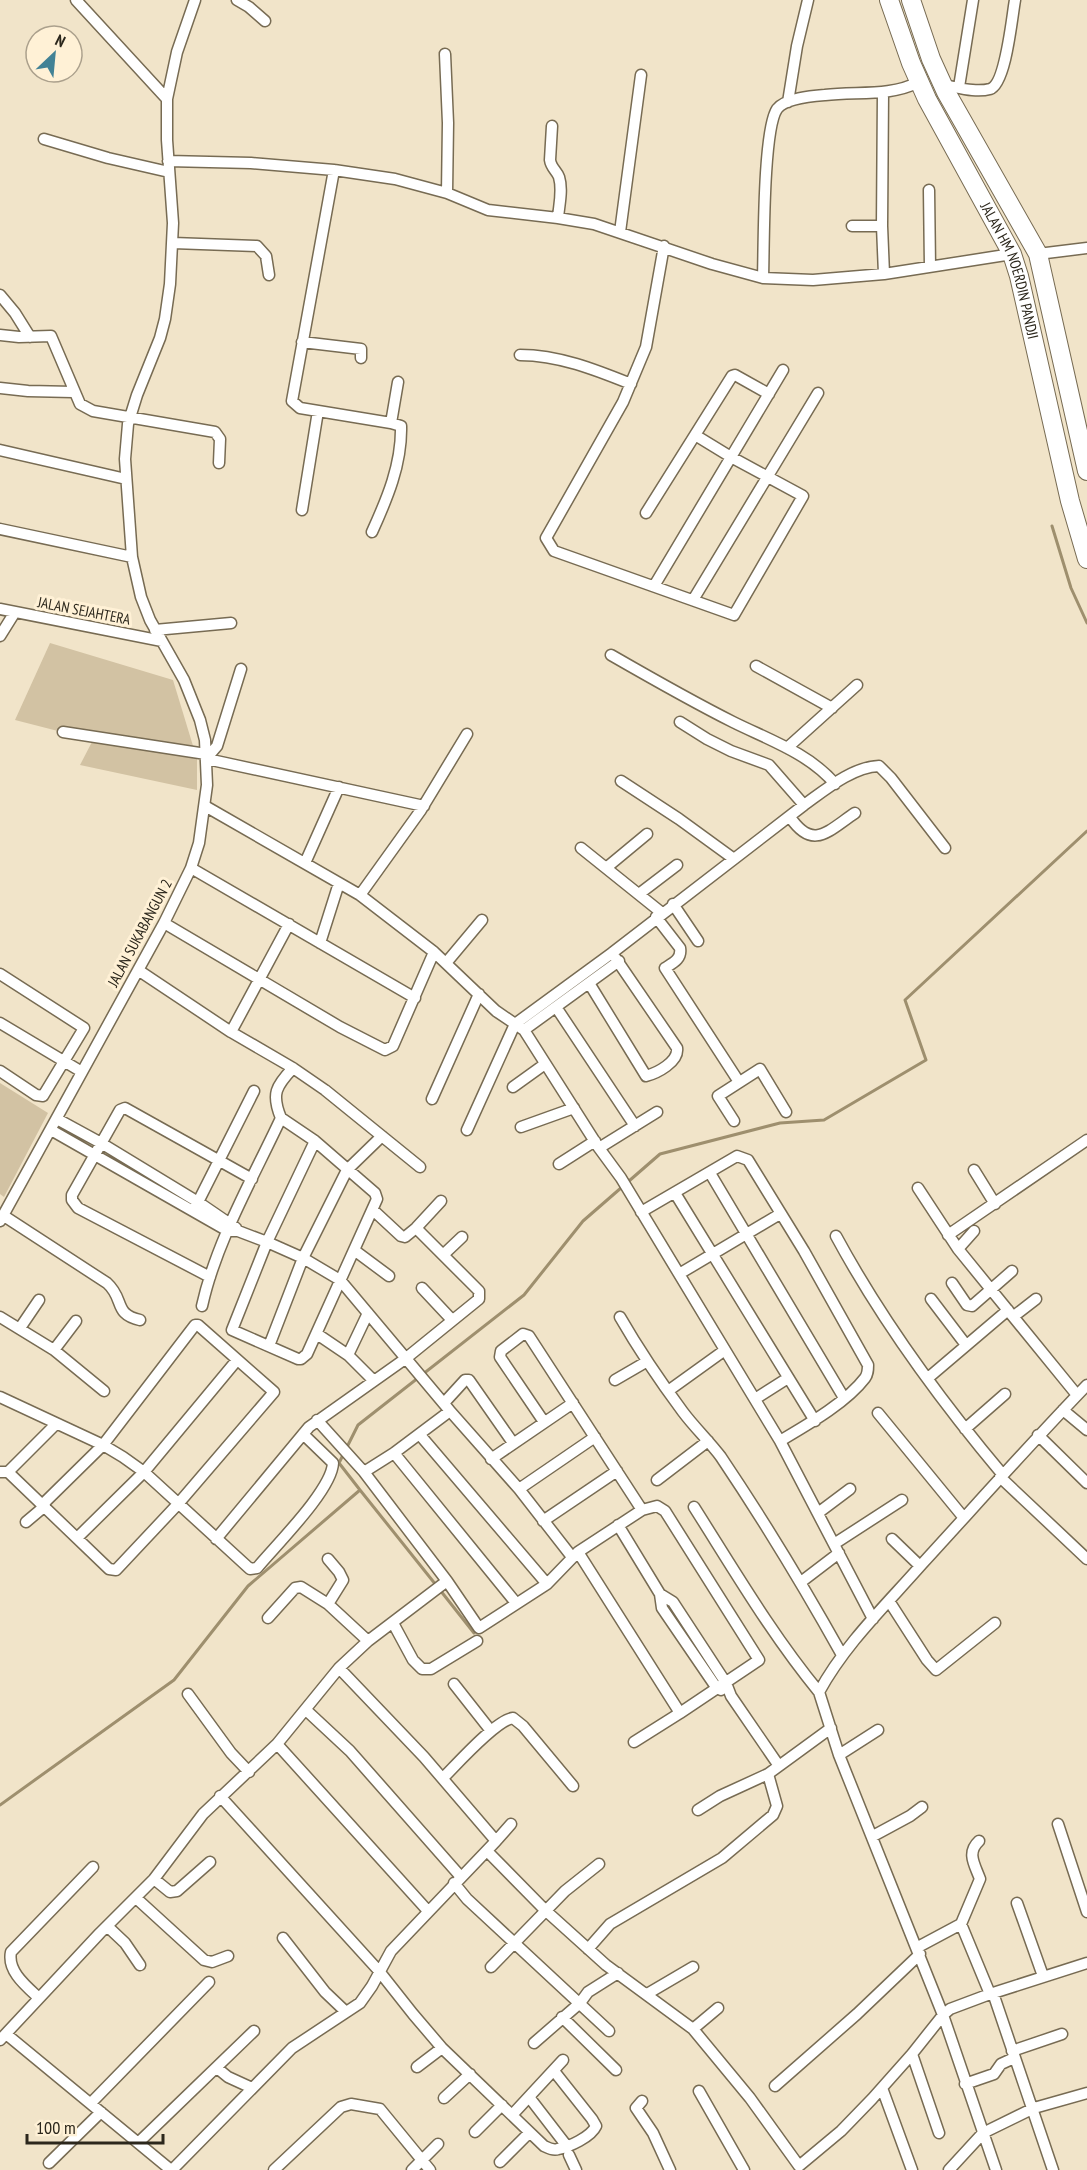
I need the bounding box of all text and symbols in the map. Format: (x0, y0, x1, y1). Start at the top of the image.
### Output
north arrow (24, 24, 84, 84)
text: N (52, 30, 69, 51)
street label: JALAN HM NOERDIN PANDJI (976, 198, 1043, 341)
street label: JALAN SEJAHTERA (35, 592, 133, 629)
street label: JALAN SUKABANGUN 2 (103, 876, 176, 991)
scale bar (27, 2107, 164, 2145)
text: 100 m (36, 2116, 76, 2139)

